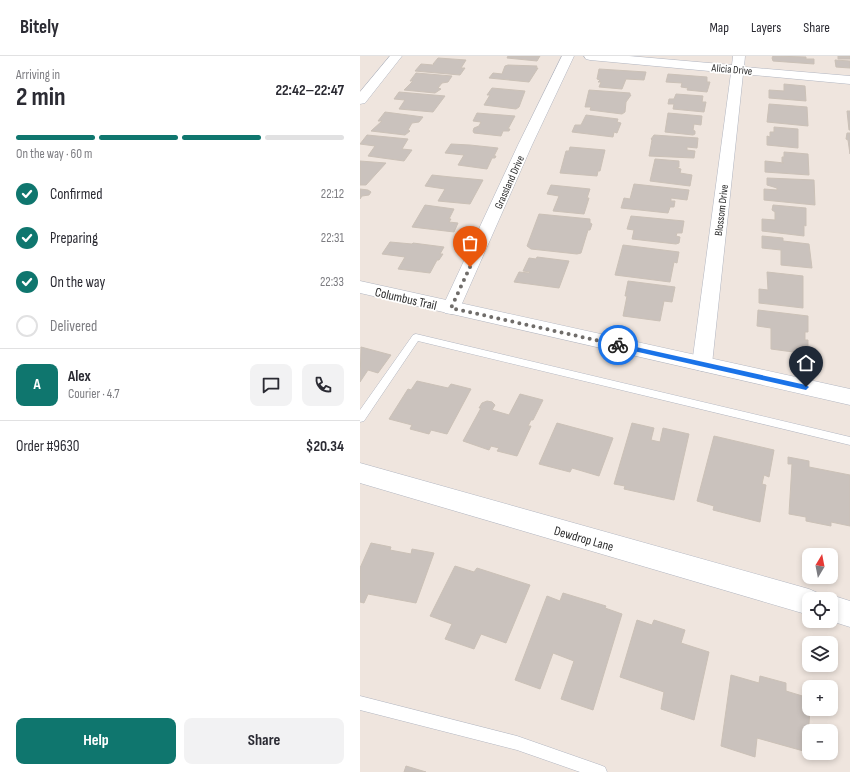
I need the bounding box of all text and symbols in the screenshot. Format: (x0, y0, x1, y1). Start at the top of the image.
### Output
text: Bitely (20, 16, 59, 39)
text: Map (709, 19, 729, 36)
text: Layers (751, 19, 781, 36)
text: Share (803, 19, 830, 36)
street label: Alicia Drive (710, 61, 753, 78)
text: Arriving in (16, 67, 60, 83)
text: 22:42–22:47 (275, 81, 344, 100)
text: 2 min (16, 82, 66, 113)
text: On the way · 60 m (16, 146, 92, 162)
street label: Grassland Drive (492, 154, 527, 211)
icon: check (16, 183, 38, 205)
street label: Blossom Drive (712, 184, 731, 237)
text: Confirmed (50, 185, 103, 204)
text: 22:12 (321, 186, 344, 202)
pin (453, 226, 487, 267)
icon: check (16, 227, 38, 249)
text: Preparing (50, 229, 98, 248)
text: 22:31 (321, 230, 344, 246)
icon: bag (459, 232, 481, 254)
icon: check (16, 271, 38, 293)
text: On the way (50, 273, 105, 292)
text: 22:33 (320, 274, 344, 290)
street label: Columbus Trail (373, 284, 438, 314)
text: Delivered (50, 317, 97, 336)
courier (598, 325, 638, 365)
icon: bike (607, 334, 629, 356)
pin (789, 346, 823, 387)
icon: home (795, 352, 817, 374)
button: chat (250, 364, 292, 406)
button: phone (302, 364, 344, 406)
text: Alex (68, 367, 91, 386)
text: A (33, 375, 41, 394)
text: Courier · 4.7 (68, 386, 120, 402)
text: Order #9630 (16, 437, 79, 456)
text: $20.34 (306, 437, 344, 456)
street label: Dewdrop Lane (552, 523, 615, 555)
north arrow (802, 548, 838, 584)
map controls (802, 548, 838, 760)
button: locate (802, 592, 838, 628)
button: layers (802, 636, 838, 672)
button: + (802, 680, 838, 716)
button: Help (16, 718, 176, 764)
button: Share (184, 718, 344, 764)
button: − (802, 724, 838, 760)

